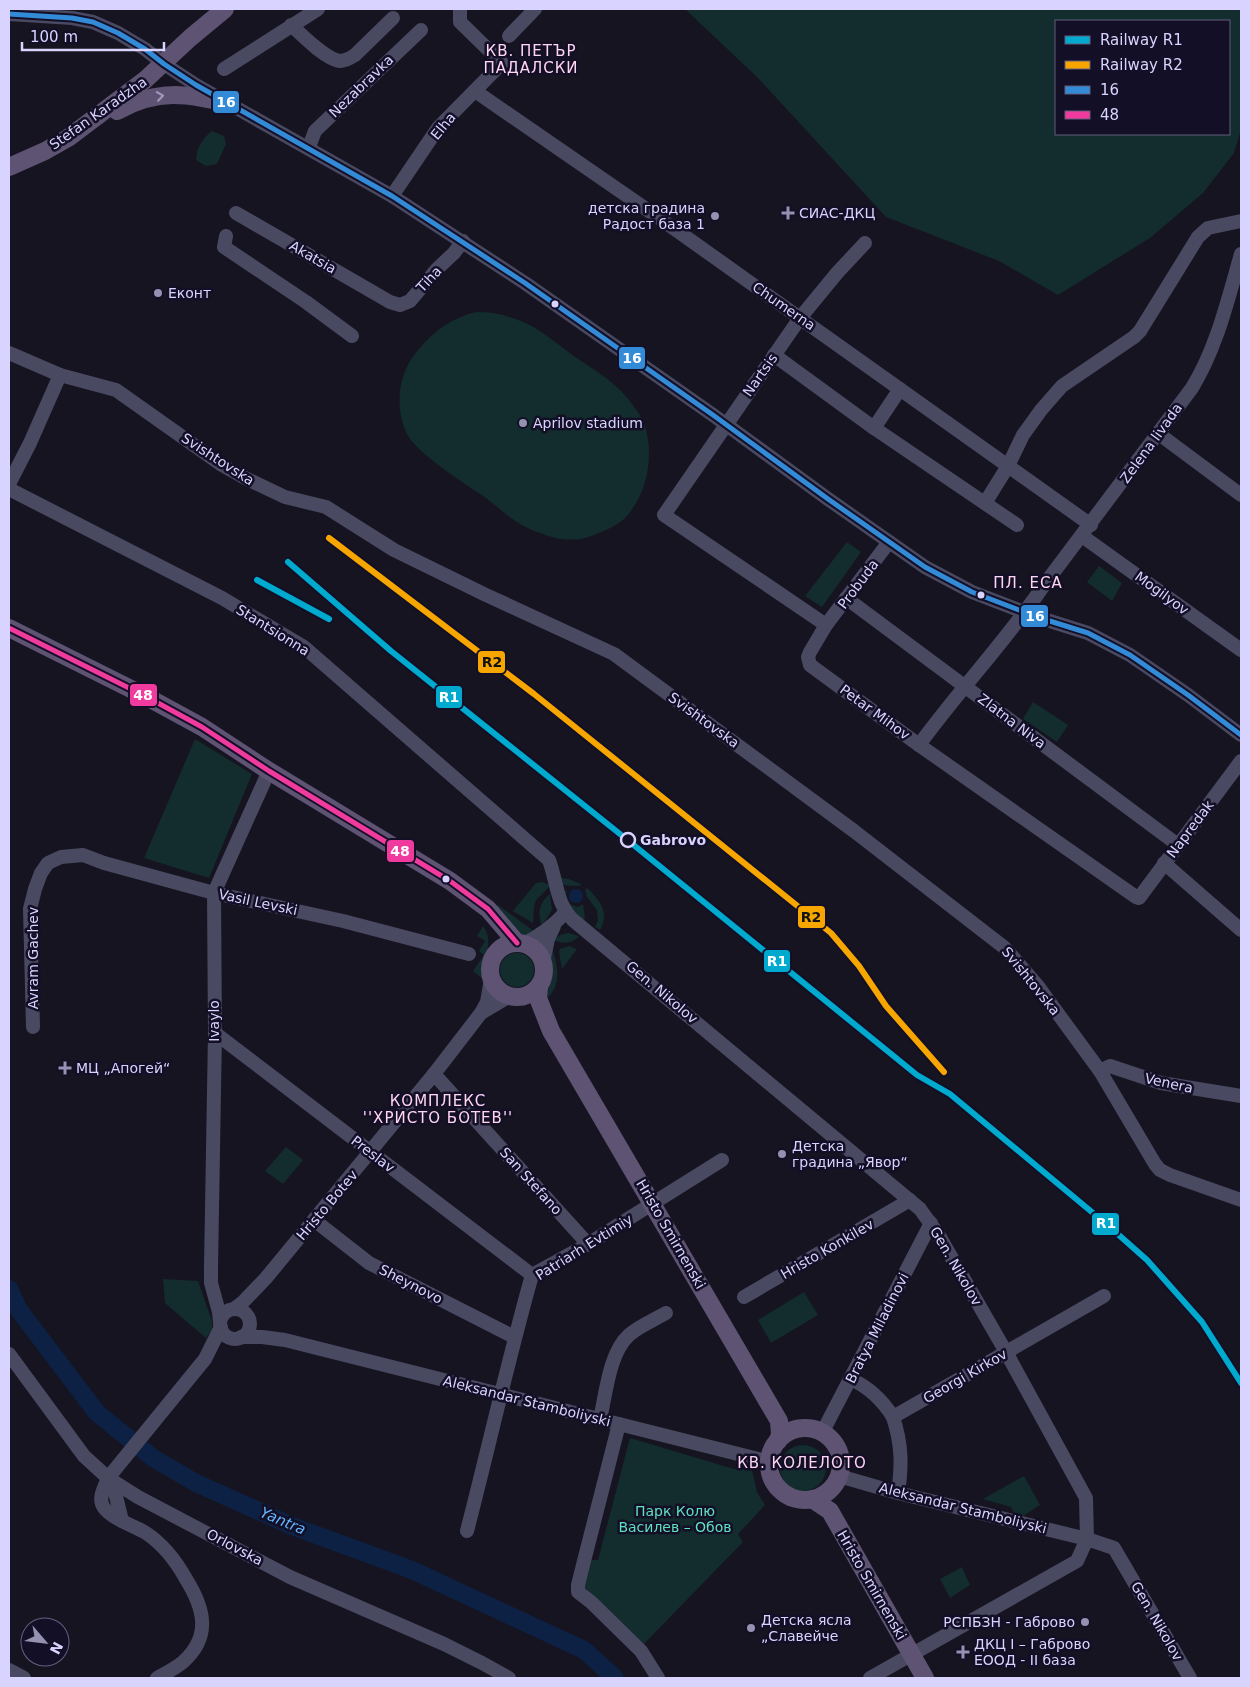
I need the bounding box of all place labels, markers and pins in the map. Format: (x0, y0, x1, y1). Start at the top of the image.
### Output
place label: детска градина Радост база 1 (588, 200, 705, 232)
place label: СИАС-ДКЦ (799, 205, 876, 221)
marker: СИАС-ДКЦ (781, 206, 795, 220)
marker: детска градина Радост база 1 (709, 210, 721, 222)
place label: Еконт (168, 285, 211, 301)
marker: Еконт (152, 287, 164, 299)
unlabelled marker (550, 299, 560, 309)
place label: Aprilov stadium (533, 415, 643, 431)
marker: Aprilov stadium (517, 417, 529, 429)
unlabelled marker (976, 590, 986, 600)
marker: Gabrovo (620, 832, 636, 848)
place label: Gabrovo (640, 832, 707, 848)
unlabelled marker (441, 874, 451, 884)
place label: МЦ „Апогей“ (76, 1060, 170, 1076)
marker: МЦ „Апогей“ (58, 1061, 72, 1075)
place label: Детска градина „Явор“ (792, 1138, 908, 1170)
marker: Детска градина „Явор“ (776, 1148, 788, 1160)
place label: Детска ясла „Славейче (761, 1612, 852, 1644)
place label: РСПБЗН - Габрово (943, 1614, 1075, 1630)
marker: РСПБЗН - Габрово (1079, 1616, 1091, 1628)
marker: Детска ясла „Славейче (745, 1622, 757, 1634)
place label: ДКЦ І – Габрово ЕООД - II база (974, 1636, 1090, 1668)
marker: ДКЦ І – Габрово ЕООД - II база (956, 1645, 970, 1659)

